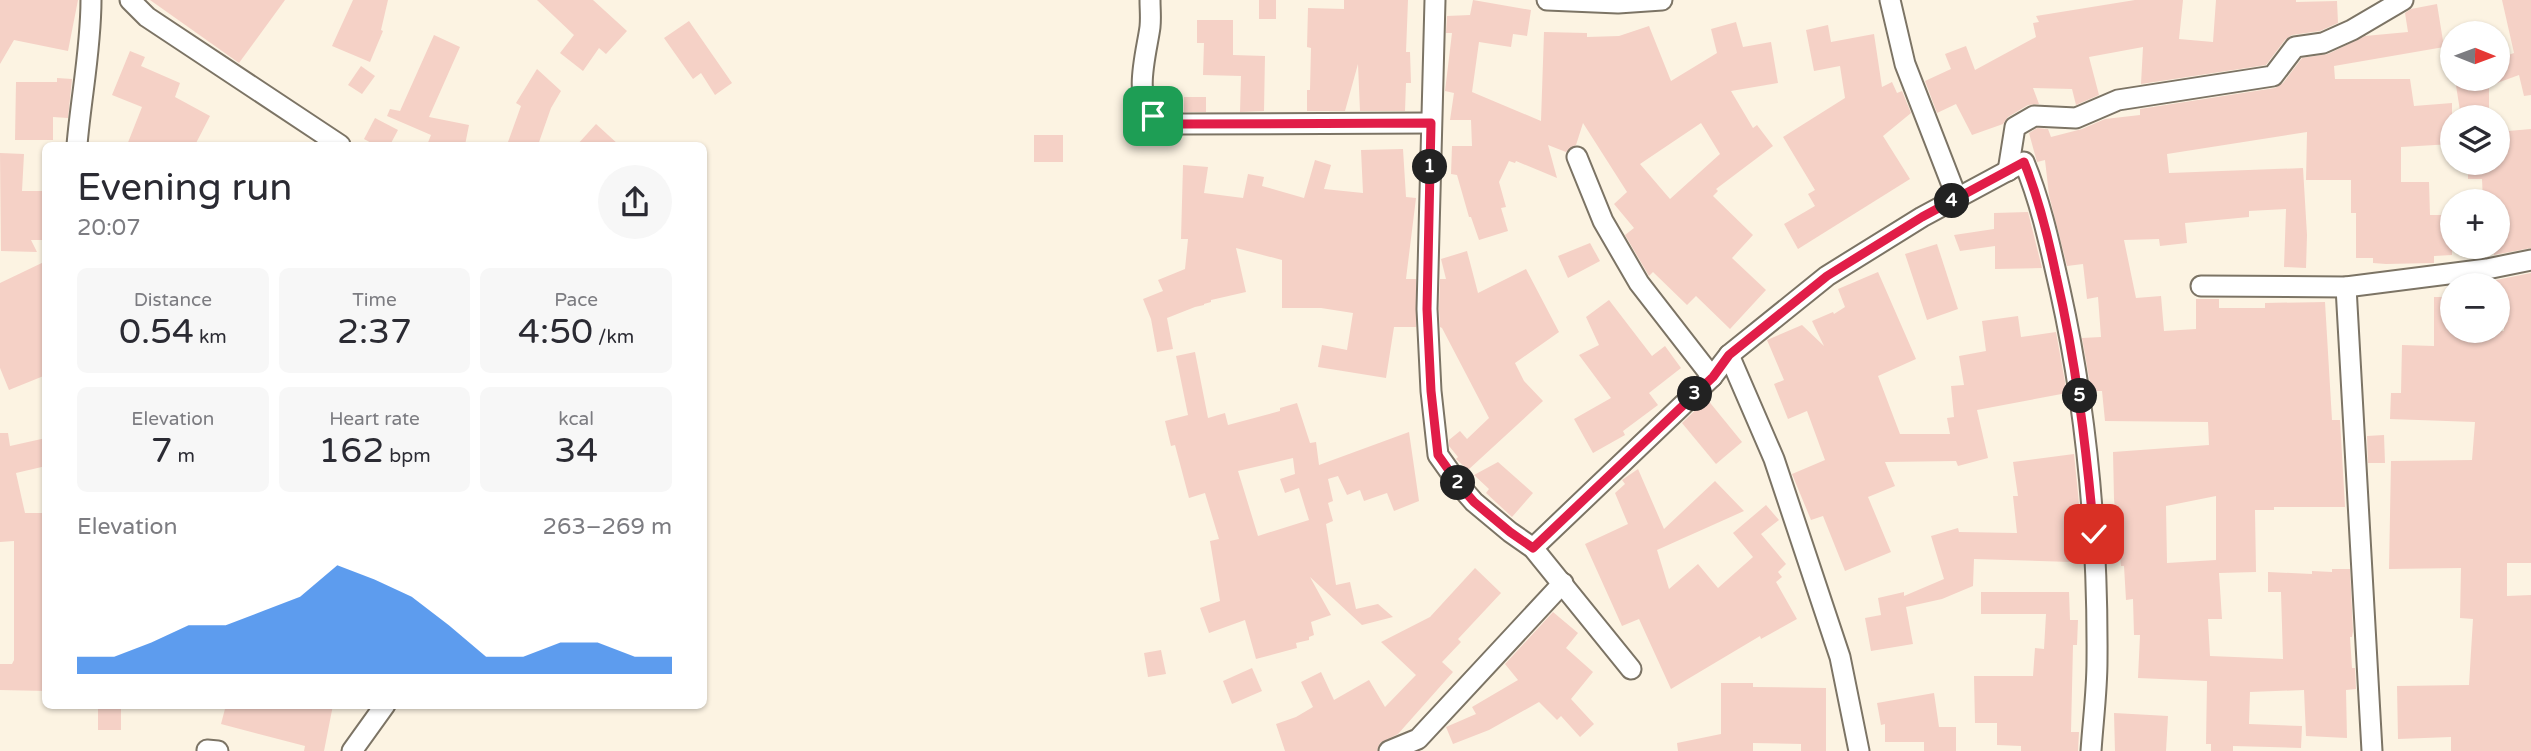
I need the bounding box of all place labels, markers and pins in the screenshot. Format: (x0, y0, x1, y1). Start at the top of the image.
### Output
pin (1123, 86, 1183, 146)
pin: 1 (1412, 150, 1448, 184)
pin: 4 (1934, 184, 1969, 218)
pin: 3 (1678, 376, 1712, 412)
pin: 5 (2062, 378, 2098, 414)
pin: 2 (1440, 466, 1476, 500)
pin (2064, 504, 2124, 564)

